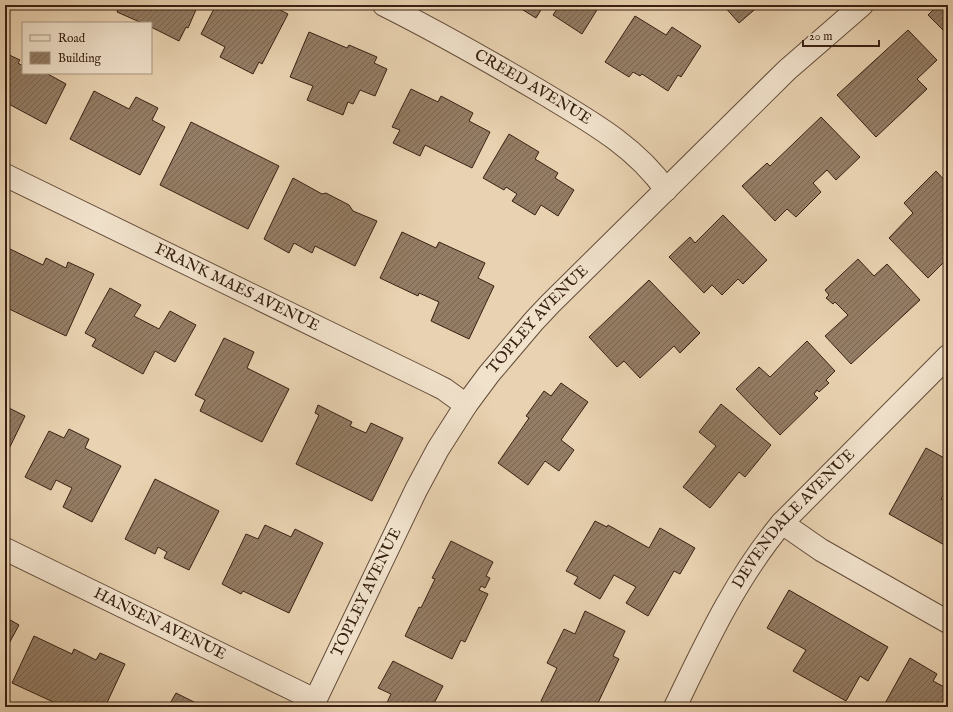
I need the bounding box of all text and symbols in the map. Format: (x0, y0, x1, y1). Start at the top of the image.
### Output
legend (22, 22, 152, 74)
scale bar (803, 22, 879, 48)
text: 20 m (809, 29, 832, 44)
text: Road (58, 31, 86, 46)
street label: CREED AVENUE (471, 45, 595, 130)
text: Building (58, 51, 102, 66)
street label: FRANK MAES AVENUE (151, 239, 323, 337)
street label: TOPLEY AVENUE (483, 261, 593, 378)
street label: DEVENDALE AVENUE (728, 445, 859, 593)
street label: TOPLEY AVENUE (327, 525, 406, 660)
street label: HANSEN AVENUE (90, 584, 229, 665)

